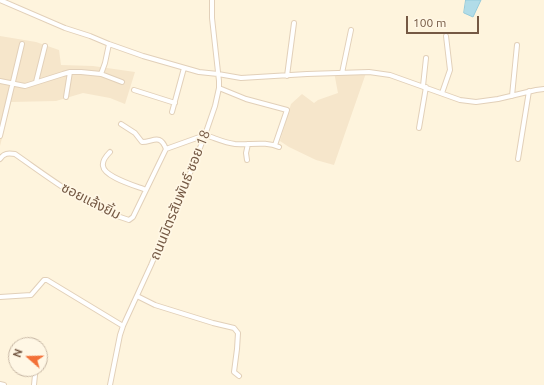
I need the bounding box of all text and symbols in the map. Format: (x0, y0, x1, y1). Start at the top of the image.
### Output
scale bar (408, 8, 481, 34)
text: 100 m (413, 16, 446, 29)
street label: ถนนมิตรสัมพันธ์ ซอย 18 (146, 128, 214, 262)
street label: ซอยแล้งยิ้ม (59, 179, 123, 223)
north arrow (8, 337, 48, 377)
text: N (11, 347, 25, 359)

